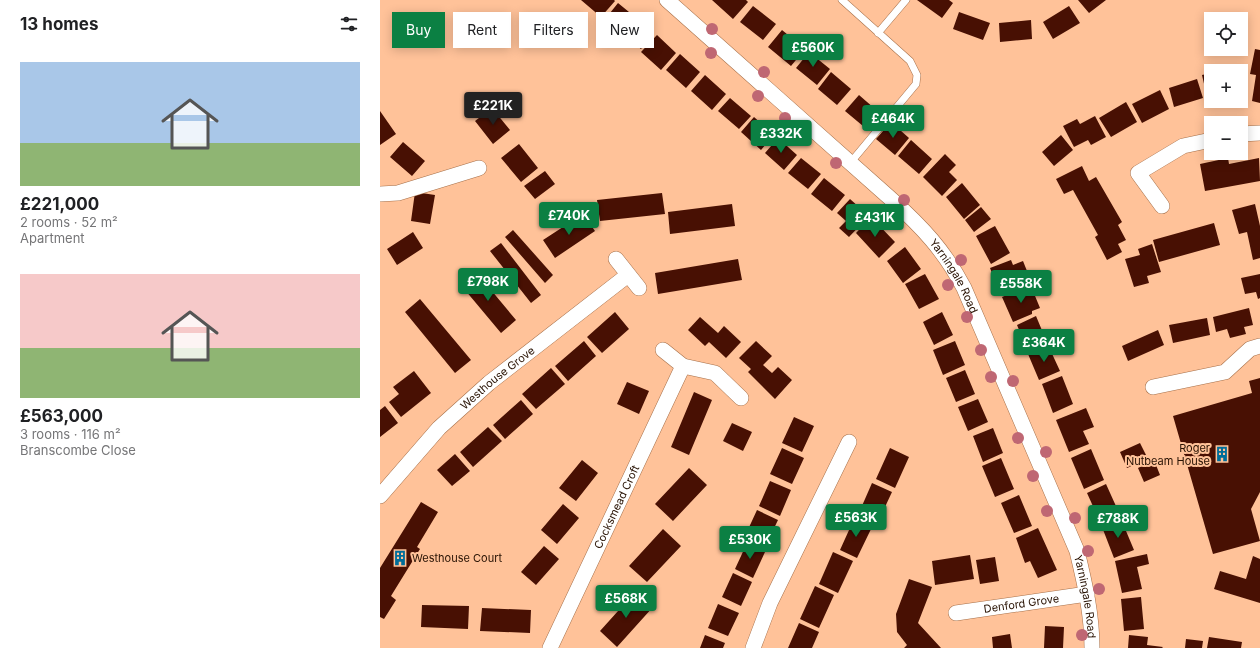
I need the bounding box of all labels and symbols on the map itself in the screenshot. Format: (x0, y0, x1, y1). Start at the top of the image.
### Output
pin: £560K (785, 34, 841, 68)
pin: £221K (465, 92, 521, 126)
pin: £464K (865, 105, 921, 139)
pin: £332K (753, 120, 809, 154)
pin: £740K (541, 202, 597, 236)
pin: £431K (847, 204, 903, 238)
street label: Yarningale Road (927, 236, 981, 315)
pin: £798K (460, 268, 516, 302)
pin: £558K (993, 270, 1049, 304)
pin: £364K (1016, 329, 1072, 363)
street label: Westhouse Grove (457, 343, 537, 413)
place label: Roger Nutbeam House (1126, 441, 1210, 468)
building icon: Roger Nutbeam House (1213, 445, 1231, 463)
street label: Cocksmead Croft (591, 462, 642, 551)
pin: £563K (828, 504, 884, 538)
pin: £788K (1090, 505, 1146, 539)
pin: £530K (722, 526, 778, 560)
building icon: Westhouse Court (391, 549, 409, 567)
place label: Westhouse Court (412, 551, 502, 565)
street label: Yarningale Road (1071, 553, 1099, 639)
pin: £568K (598, 585, 654, 619)
street label: Denford Grove (983, 591, 1060, 616)

